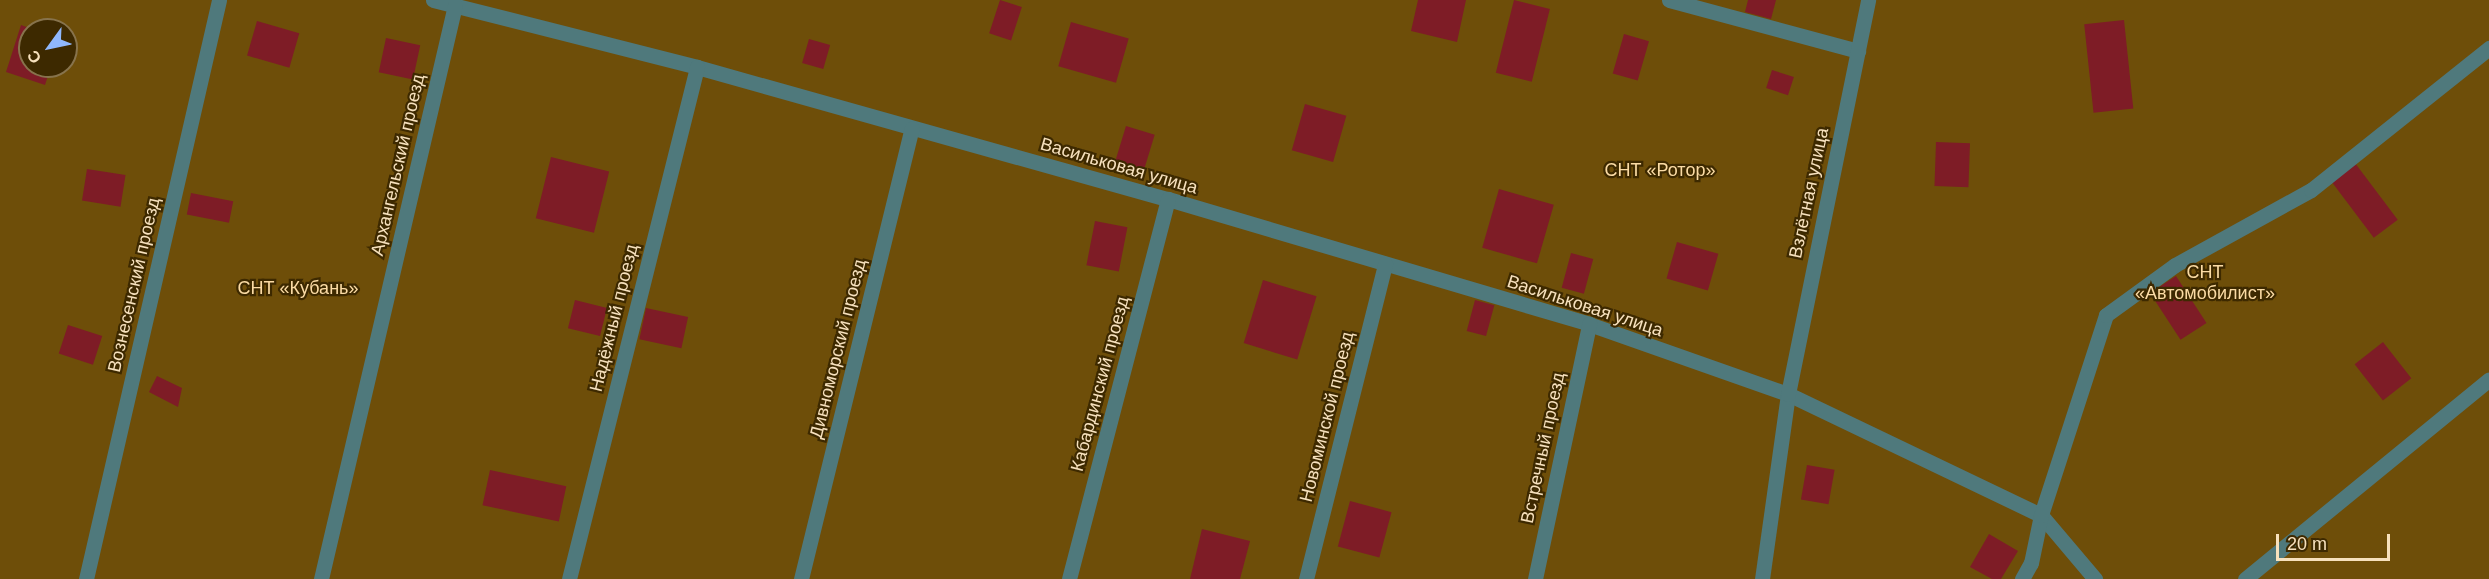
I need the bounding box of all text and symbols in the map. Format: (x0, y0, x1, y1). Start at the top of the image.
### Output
north arrow (18, 18, 78, 78)
text: С (24, 48, 44, 66)
street label: Архангельский проезд (367, 72, 429, 258)
street label: Взлётная улица (1785, 126, 1833, 260)
street label: Васильковая улица (1038, 133, 1200, 199)
park label: СНТ «Ротор» (1605, 159, 1715, 181)
street label: Вознесенский проезд (103, 196, 165, 374)
street label: Надёжный проезд (585, 242, 643, 394)
street label: Дивноморский проезд (805, 257, 871, 441)
park label: СНТ «Автомобилист» (2135, 262, 2275, 304)
street label: Васильковая улица (1504, 271, 1666, 341)
park label: СНТ «Кубань» (238, 277, 358, 299)
street label: Кабардинский проезд (1066, 294, 1134, 474)
street label: Новоминской проезд (1295, 330, 1359, 504)
street label: Встречный проезд (1516, 371, 1570, 525)
scale bar (2279, 522, 2393, 560)
text: 20 m (2287, 534, 2327, 554)

